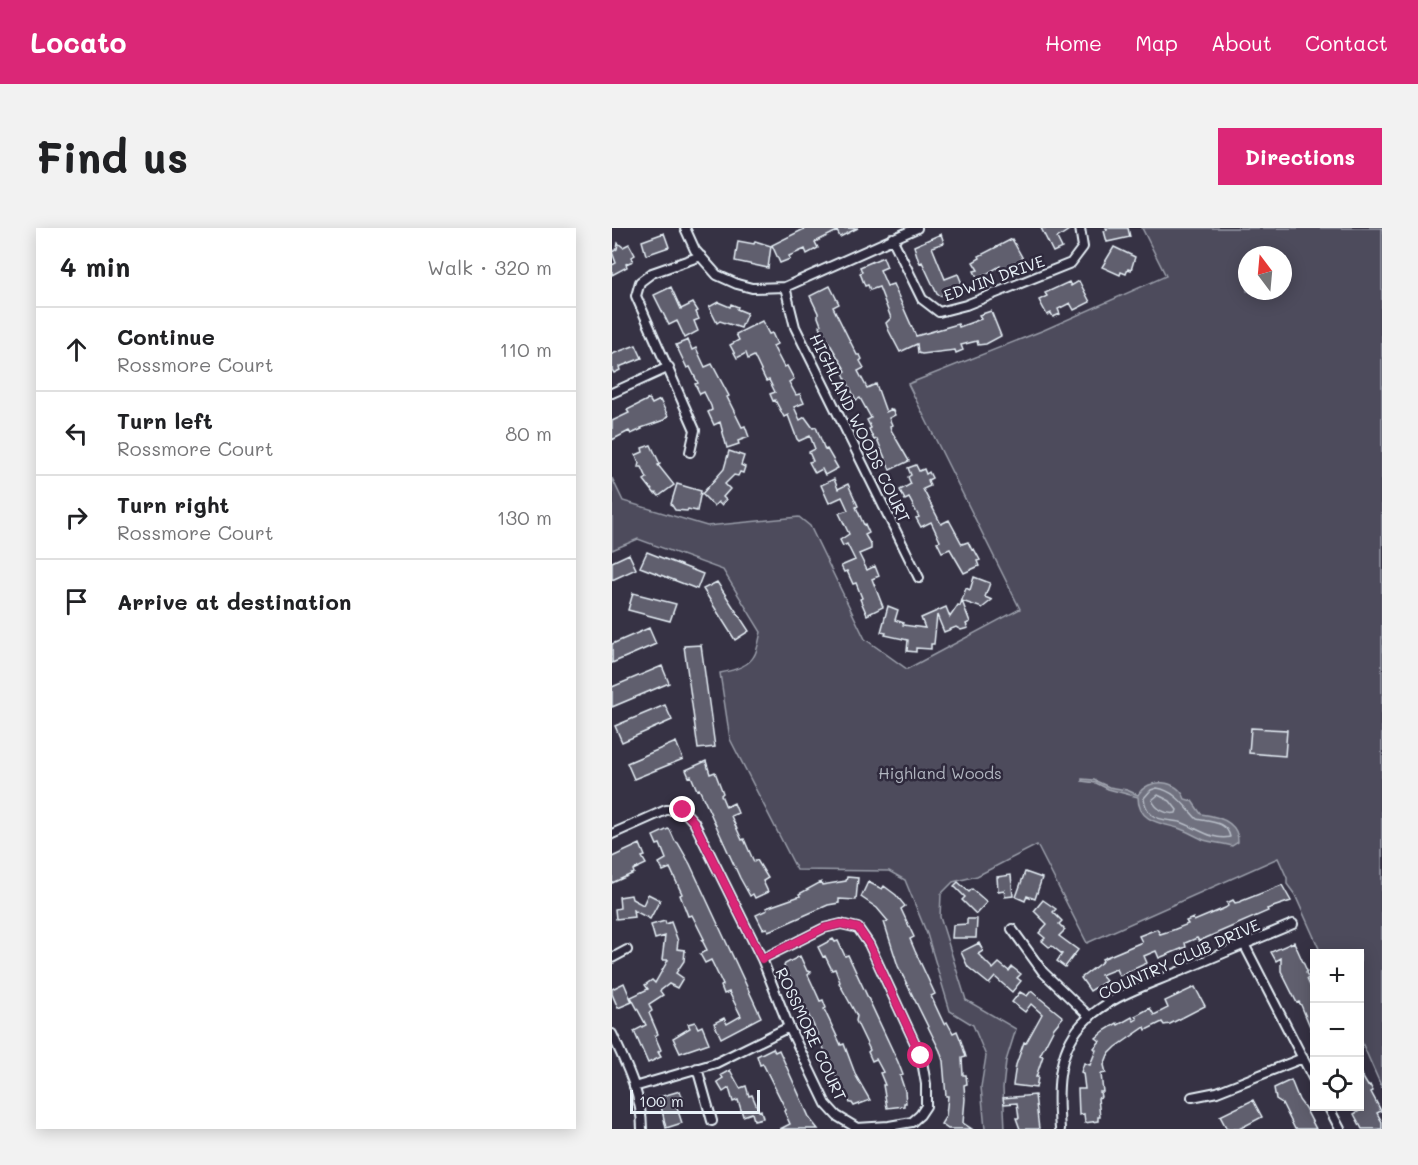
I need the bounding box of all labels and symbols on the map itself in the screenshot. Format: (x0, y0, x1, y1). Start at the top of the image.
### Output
north arrow (1238, 246, 1292, 300)
street label: EDWIN DRIVE (941, 250, 1047, 305)
street label: HIGHLAND WOODS COURT (806, 330, 915, 526)
park label: Highland Woods (878, 762, 1002, 783)
route end (669, 796, 695, 822)
street label: COUNTRY CLUB DRIVE (1095, 913, 1263, 1004)
street label: ROSSMORE COURT (771, 964, 852, 1104)
route start (907, 1042, 933, 1068)
scale bar (630, 1087, 760, 1114)

